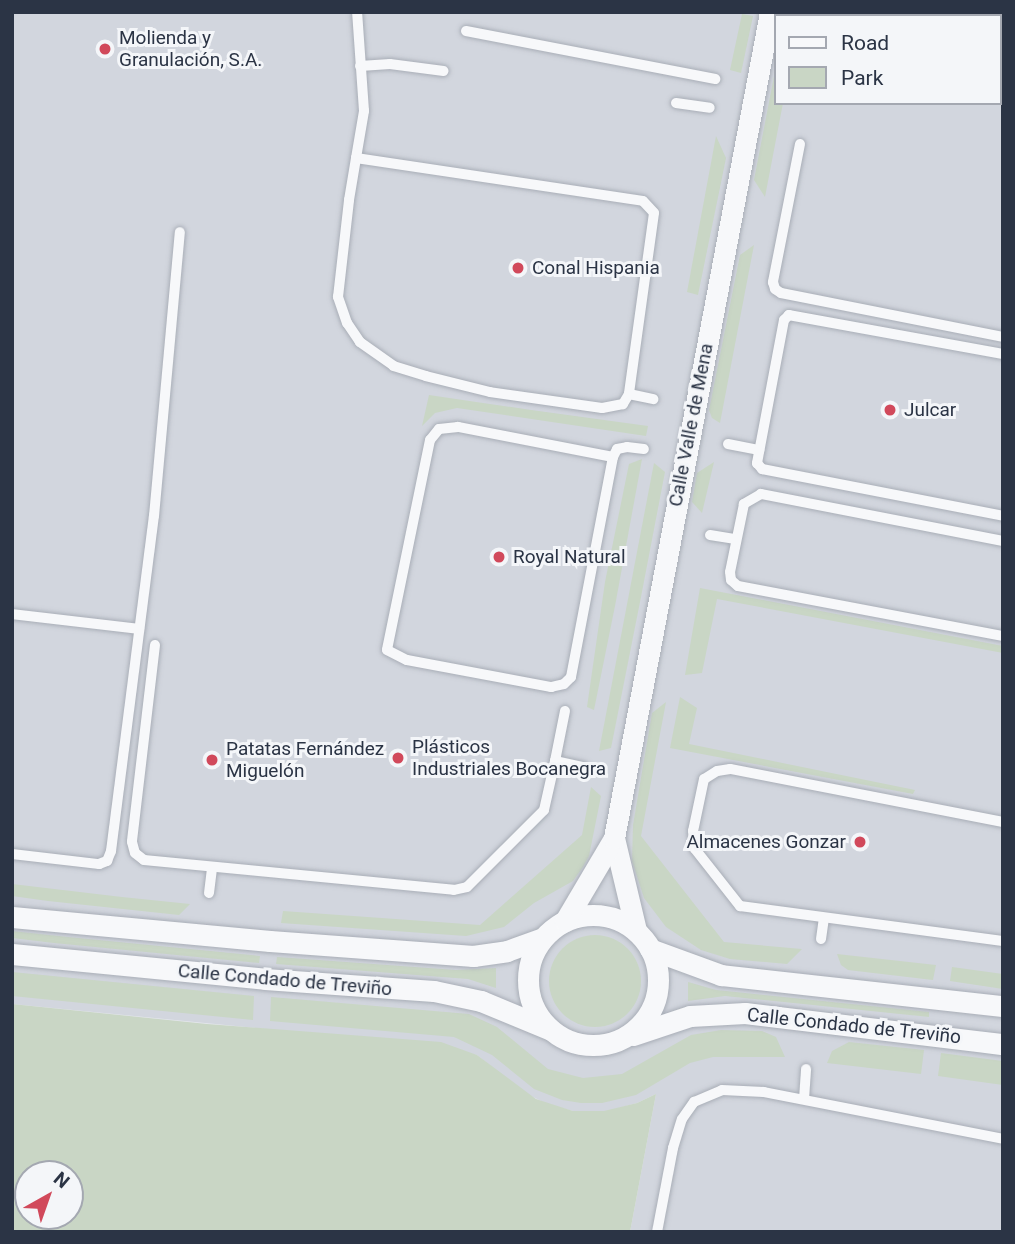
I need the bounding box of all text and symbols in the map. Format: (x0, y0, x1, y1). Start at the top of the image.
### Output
legend (774, 14, 1001, 105)
place label: Molienda y Granulación, S.A. (119, 27, 262, 71)
text: Road (841, 31, 889, 55)
marker: Molienda y Granulación, S.A. (97, 41, 113, 57)
text: Park (841, 66, 883, 90)
place label: Conal Hispania (532, 257, 660, 279)
marker: Conal Hispania (510, 260, 526, 276)
street label: Calle Valle de Mena (664, 341, 718, 509)
place label: Julcar (904, 399, 956, 421)
marker: Julcar (882, 402, 898, 418)
place label: Royal Natural (513, 546, 626, 568)
marker: Royal Natural (491, 549, 507, 565)
place label: Plásticos Industriales Bocanegra (412, 736, 606, 780)
place label: Patatas Fernández Miguelón (226, 738, 384, 782)
marker: Plásticos Industriales Bocanegra (390, 750, 406, 766)
marker: Patatas Fernández Miguelón (204, 752, 220, 768)
place label: Almacenes Gonzar (686, 831, 846, 853)
marker: Almacenes Gonzar (852, 834, 868, 850)
street label: Calle Condado de Treviño (177, 959, 393, 1001)
street label: Calle Condado de Treviño (746, 1003, 962, 1049)
north arrow (14, 1160, 84, 1230)
text: N (49, 1167, 74, 1193)

